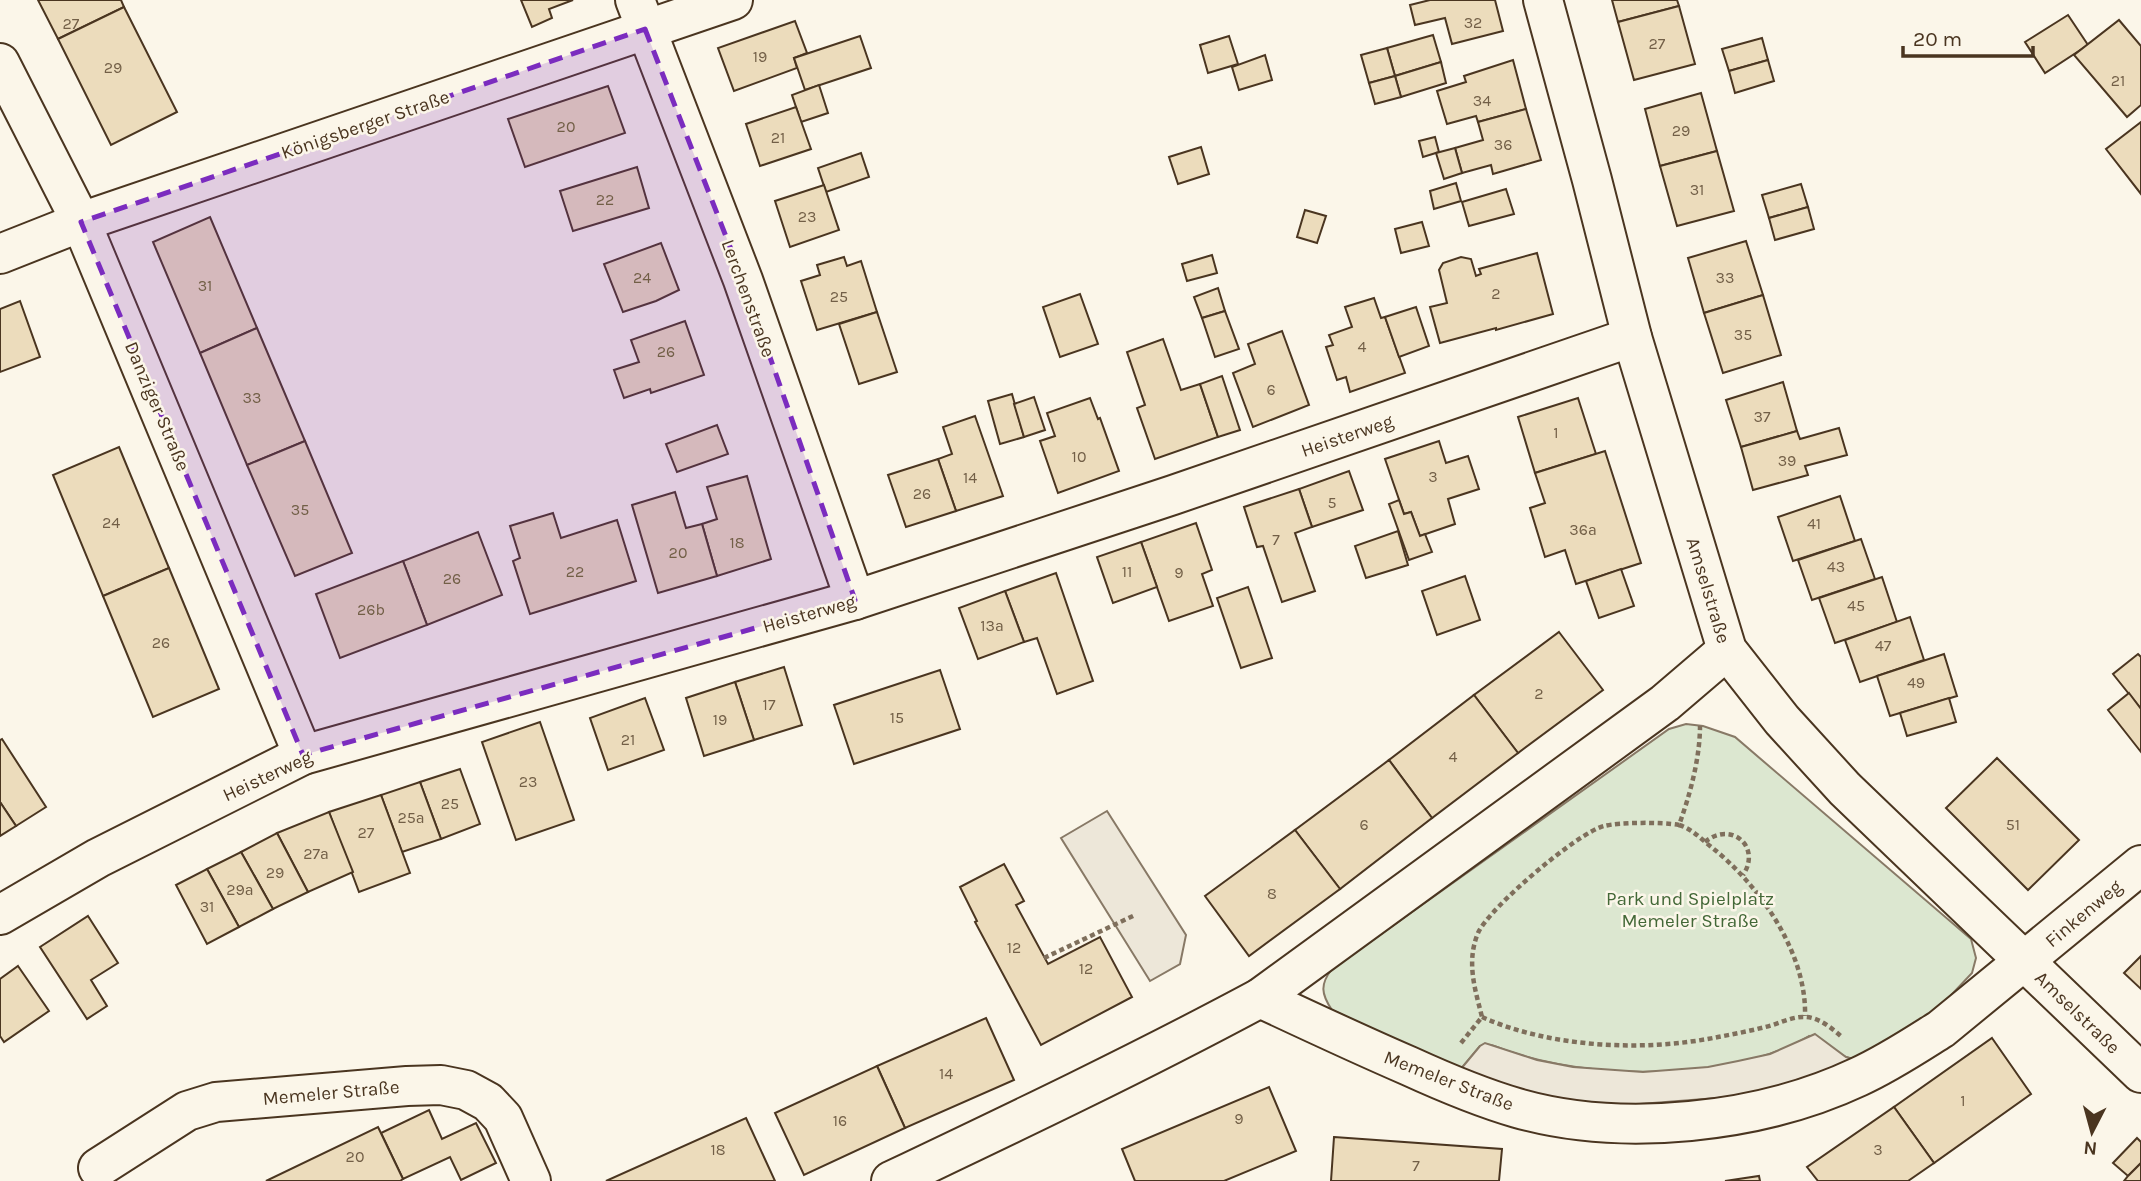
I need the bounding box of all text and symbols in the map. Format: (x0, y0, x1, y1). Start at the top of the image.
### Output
house number: 32 (1464, 13, 1482, 32)
house number: 27 (63, 14, 80, 33)
scale bar (1903, 14, 2032, 58)
text: 20 m (1913, 27, 1962, 51)
house number: 27 (1649, 34, 1666, 53)
house number: 19 (753, 47, 767, 66)
house number: 29 (104, 58, 122, 77)
house number: 21 (2111, 71, 2125, 90)
street label: Königsberger Straße (278, 86, 452, 164)
house number: 34 (1473, 91, 1491, 110)
house number: 20 (557, 117, 575, 136)
house number: 29 (1672, 121, 1690, 140)
house number: 21 (771, 128, 785, 147)
house number: 36 (1494, 135, 1512, 154)
house number: 31 (1690, 180, 1704, 199)
house number: 22 (596, 190, 614, 209)
house number: 23 (798, 207, 816, 226)
street label: Lerchenstraße (717, 236, 780, 360)
house number: 24 (633, 268, 651, 287)
house number: 33 (1716, 268, 1734, 287)
house number: 31 (198, 276, 212, 295)
house number: 2 (1491, 284, 1501, 303)
house number: 25 (830, 287, 848, 306)
house number: 35 (1734, 325, 1752, 344)
house number: 4 (1358, 337, 1367, 356)
street label: Danziger Straße (120, 338, 194, 474)
house number: 26 (657, 342, 675, 361)
house number: 6 (1266, 380, 1276, 399)
house number: 33 (243, 388, 261, 407)
house number: 37 (1754, 407, 1771, 426)
street label: Heisterweg (1298, 410, 1397, 462)
house number: 1 (1553, 423, 1559, 442)
house number: 10 (1072, 447, 1086, 466)
house number: 39 (1778, 451, 1796, 470)
house number: 3 (1428, 467, 1438, 486)
house number: 14 (963, 468, 977, 487)
house number: 26 (913, 484, 931, 503)
house number: 5 (1327, 493, 1337, 512)
house number: 35 (291, 500, 309, 519)
house number: 24 (102, 513, 120, 532)
house number: 41 (1807, 514, 1821, 533)
house number: 36a (1569, 520, 1597, 539)
house number: 7 (1272, 530, 1280, 549)
house number: 18 (729, 533, 745, 552)
street label: Amselstraße (1681, 535, 1735, 646)
house number: 20 (669, 543, 687, 562)
house number: 43 (1827, 557, 1845, 576)
house number: 22 (566, 562, 584, 581)
house number: 11 (1122, 562, 1132, 581)
house number: 9 (1174, 563, 1184, 582)
house number: 26 (443, 569, 461, 588)
street label: Heisterweg (760, 590, 859, 638)
house number: 45 (1847, 596, 1865, 615)
house number: 26b (357, 600, 385, 619)
house number: 13a (980, 616, 1004, 635)
house number: 26 (152, 633, 170, 652)
house number: 47 (1875, 636, 1892, 655)
house number: 49 (1907, 673, 1925, 692)
house number: 2 (1534, 684, 1544, 703)
house number: 17 (763, 695, 776, 714)
house number: 15 (890, 708, 904, 727)
house number: 19 (713, 710, 727, 729)
house number: 21 (621, 730, 635, 749)
street label: Heisterweg (219, 746, 316, 806)
house number: 4 (1449, 747, 1458, 766)
house number: 23 (519, 772, 537, 791)
house number: 25 (441, 794, 459, 813)
house number: 25a (397, 808, 425, 827)
house number: 6 (1359, 815, 1369, 834)
house number: 51 (2006, 815, 2020, 834)
house number: 27 (358, 823, 375, 842)
house number: 27a (303, 844, 329, 863)
house number: 29 (266, 863, 284, 882)
street label: Finkenweg (2041, 875, 2127, 952)
house number: 29a (226, 880, 254, 899)
house number: 8 (1267, 884, 1277, 903)
park label: Park und Spielplatz Memeler Straße (1606, 888, 1774, 932)
house number: 31 (200, 897, 214, 916)
house number: 12 (1007, 938, 1021, 957)
house number: 12 (1079, 959, 1093, 978)
street label: Amselstraße (2030, 967, 2124, 1059)
street label: Memeler Straße (1381, 1046, 1517, 1116)
house number: 14 (939, 1064, 953, 1083)
street label: Memeler Straße (262, 1076, 400, 1110)
house number: 1 (1960, 1091, 1966, 1110)
north arrow (2057, 1097, 2127, 1167)
house number: 9 (1234, 1109, 1244, 1128)
house number: 16 (833, 1111, 847, 1130)
text: N (2082, 1136, 2098, 1160)
house number: 18 (710, 1140, 726, 1159)
house number: 3 (1873, 1140, 1883, 1159)
house number: 20 (346, 1147, 364, 1166)
house number: 7 (1412, 1156, 1420, 1175)

